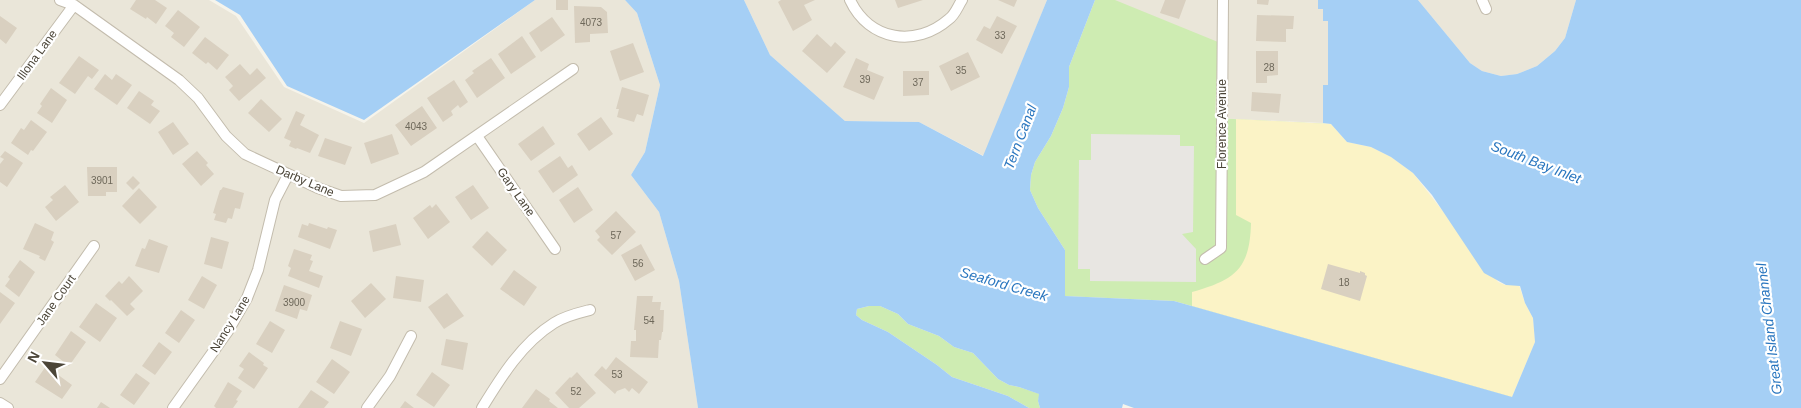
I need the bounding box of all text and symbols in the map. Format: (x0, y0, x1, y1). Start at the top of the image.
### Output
house number: 4073 (580, 17, 603, 28)
street label: Illona Lane (14, 27, 60, 83)
house number: 33 (994, 30, 1006, 41)
house number: 28 (1263, 62, 1275, 73)
house number: 35 (955, 65, 967, 76)
house number: 39 (859, 74, 871, 85)
house number: 37 (912, 77, 924, 88)
street label: Florence Avenue (1215, 79, 1229, 169)
water label: Tern Canal (1000, 102, 1040, 172)
house number: 4043 (405, 121, 428, 132)
water label: South Bay Inlet (1489, 138, 1584, 187)
street label: Darby Lane (274, 162, 337, 200)
street label: Gary Lane (494, 165, 538, 219)
house number: 3901 (91, 175, 114, 186)
house number: 57 (610, 230, 622, 241)
house number: 56 (632, 258, 644, 269)
water label: Great Island Channel (1753, 261, 1785, 396)
water label: Seaford Creek (958, 264, 1051, 304)
street label: Jane Court (33, 271, 79, 328)
house number: 18 (1338, 277, 1350, 288)
street label: Nancy Lane (207, 293, 253, 355)
house number: 3900 (283, 297, 306, 308)
house number: 54 (643, 315, 655, 326)
north arrow (20, 338, 70, 388)
text: N (24, 349, 43, 365)
house number: 53 (611, 369, 623, 380)
house number: 52 (570, 386, 582, 397)

